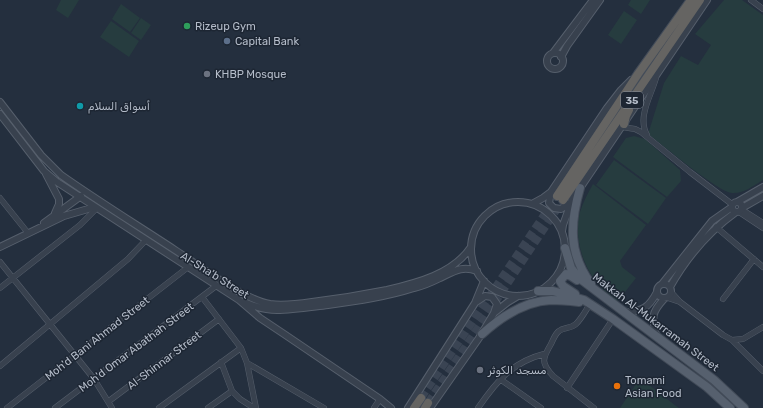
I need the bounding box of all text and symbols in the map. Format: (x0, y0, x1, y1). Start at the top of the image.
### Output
place label: Rizeup Gym (195, 20, 256, 33)
marker: Rizeup Gym (182, 21, 192, 31)
place label: Capital Bank (235, 35, 299, 48)
marker: Capital Bank (222, 36, 232, 46)
place label: KHBP Mosque (215, 68, 286, 81)
marker: KHBP Mosque (202, 69, 212, 79)
road number: 35 (621, 92, 643, 108)
place label: أسواق السلام (88, 100, 150, 114)
marker: أسواق السلام (75, 101, 85, 111)
street label: Al-Sha'b Street (178, 249, 252, 302)
street label: Makkah Al-Mukarramah Street (590, 271, 722, 375)
street label: Moh'd Bani Ahmad Street (43, 293, 153, 383)
street label: Moh'd Omar Abathah Street (76, 300, 197, 395)
street label: Al-Shinnar Street (125, 328, 204, 392)
place label: مسجد الكوثر (487, 364, 546, 378)
marker: مسجد الكوثر (475, 365, 485, 375)
place label: Tomami Asian Food (625, 374, 682, 400)
marker: Tomami Asian Food (612, 381, 622, 391)

